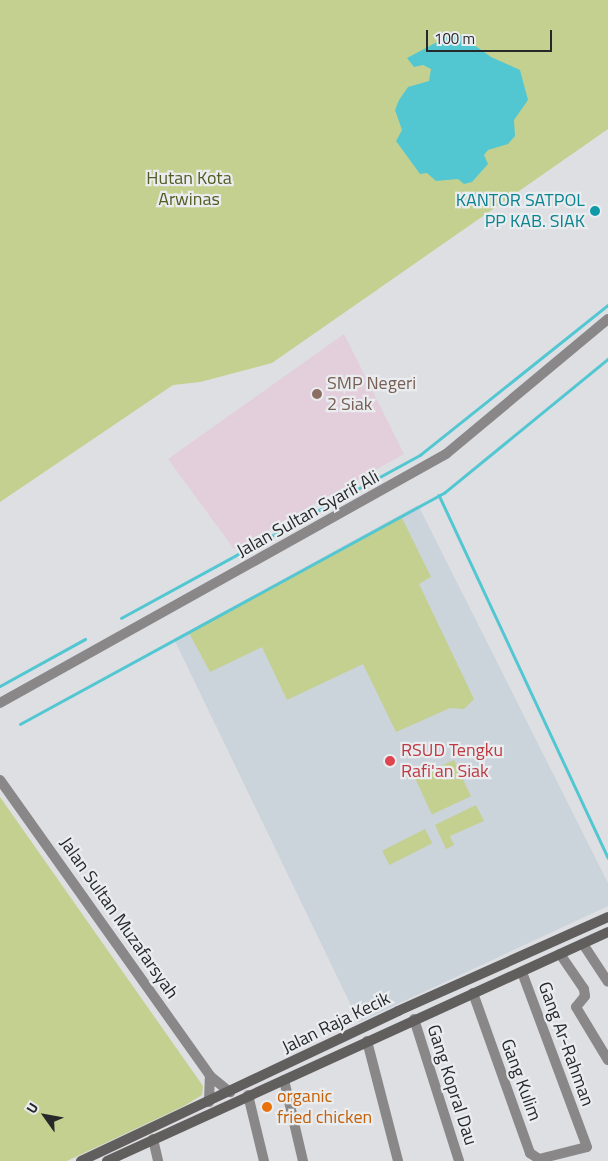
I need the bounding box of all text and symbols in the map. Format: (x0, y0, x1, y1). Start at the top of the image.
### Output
scale bar (428, 20, 554, 52)
text: 100 m (434, 27, 475, 50)
park label: Hutan Kota Arwinas (146, 168, 232, 210)
place label: KANTOR SATPOL PP KAB. SIAK (456, 190, 585, 232)
marker: KANTOR SATPOL PP KAB. SIAK (589, 205, 601, 217)
place label: SMP Negeri 2 Siak (327, 373, 416, 416)
marker: SMP Negeri 2 Siak (311, 388, 323, 400)
street label: Jalan Sultan Syarif Ali (233, 466, 383, 562)
place label: RSUD Tengku Rafi'an Siak (401, 740, 503, 782)
marker: RSUD Tengku Rafi'an Siak (383, 754, 397, 768)
street label: Jalan Sultan Muzafarsyah (55, 833, 183, 1003)
street label: Gang Ar-Rahman (534, 979, 598, 1109)
street label: Jalan Raja Kecik (278, 988, 394, 1058)
street label: Gang Kopral Dau (422, 1022, 482, 1148)
street label: Gang Kulim (496, 1036, 546, 1124)
place label: organic fried chicken (277, 1086, 372, 1128)
north arrow (20, 1091, 70, 1141)
text: U (21, 1098, 43, 1117)
marker: organic fried chicken (261, 1101, 273, 1113)

